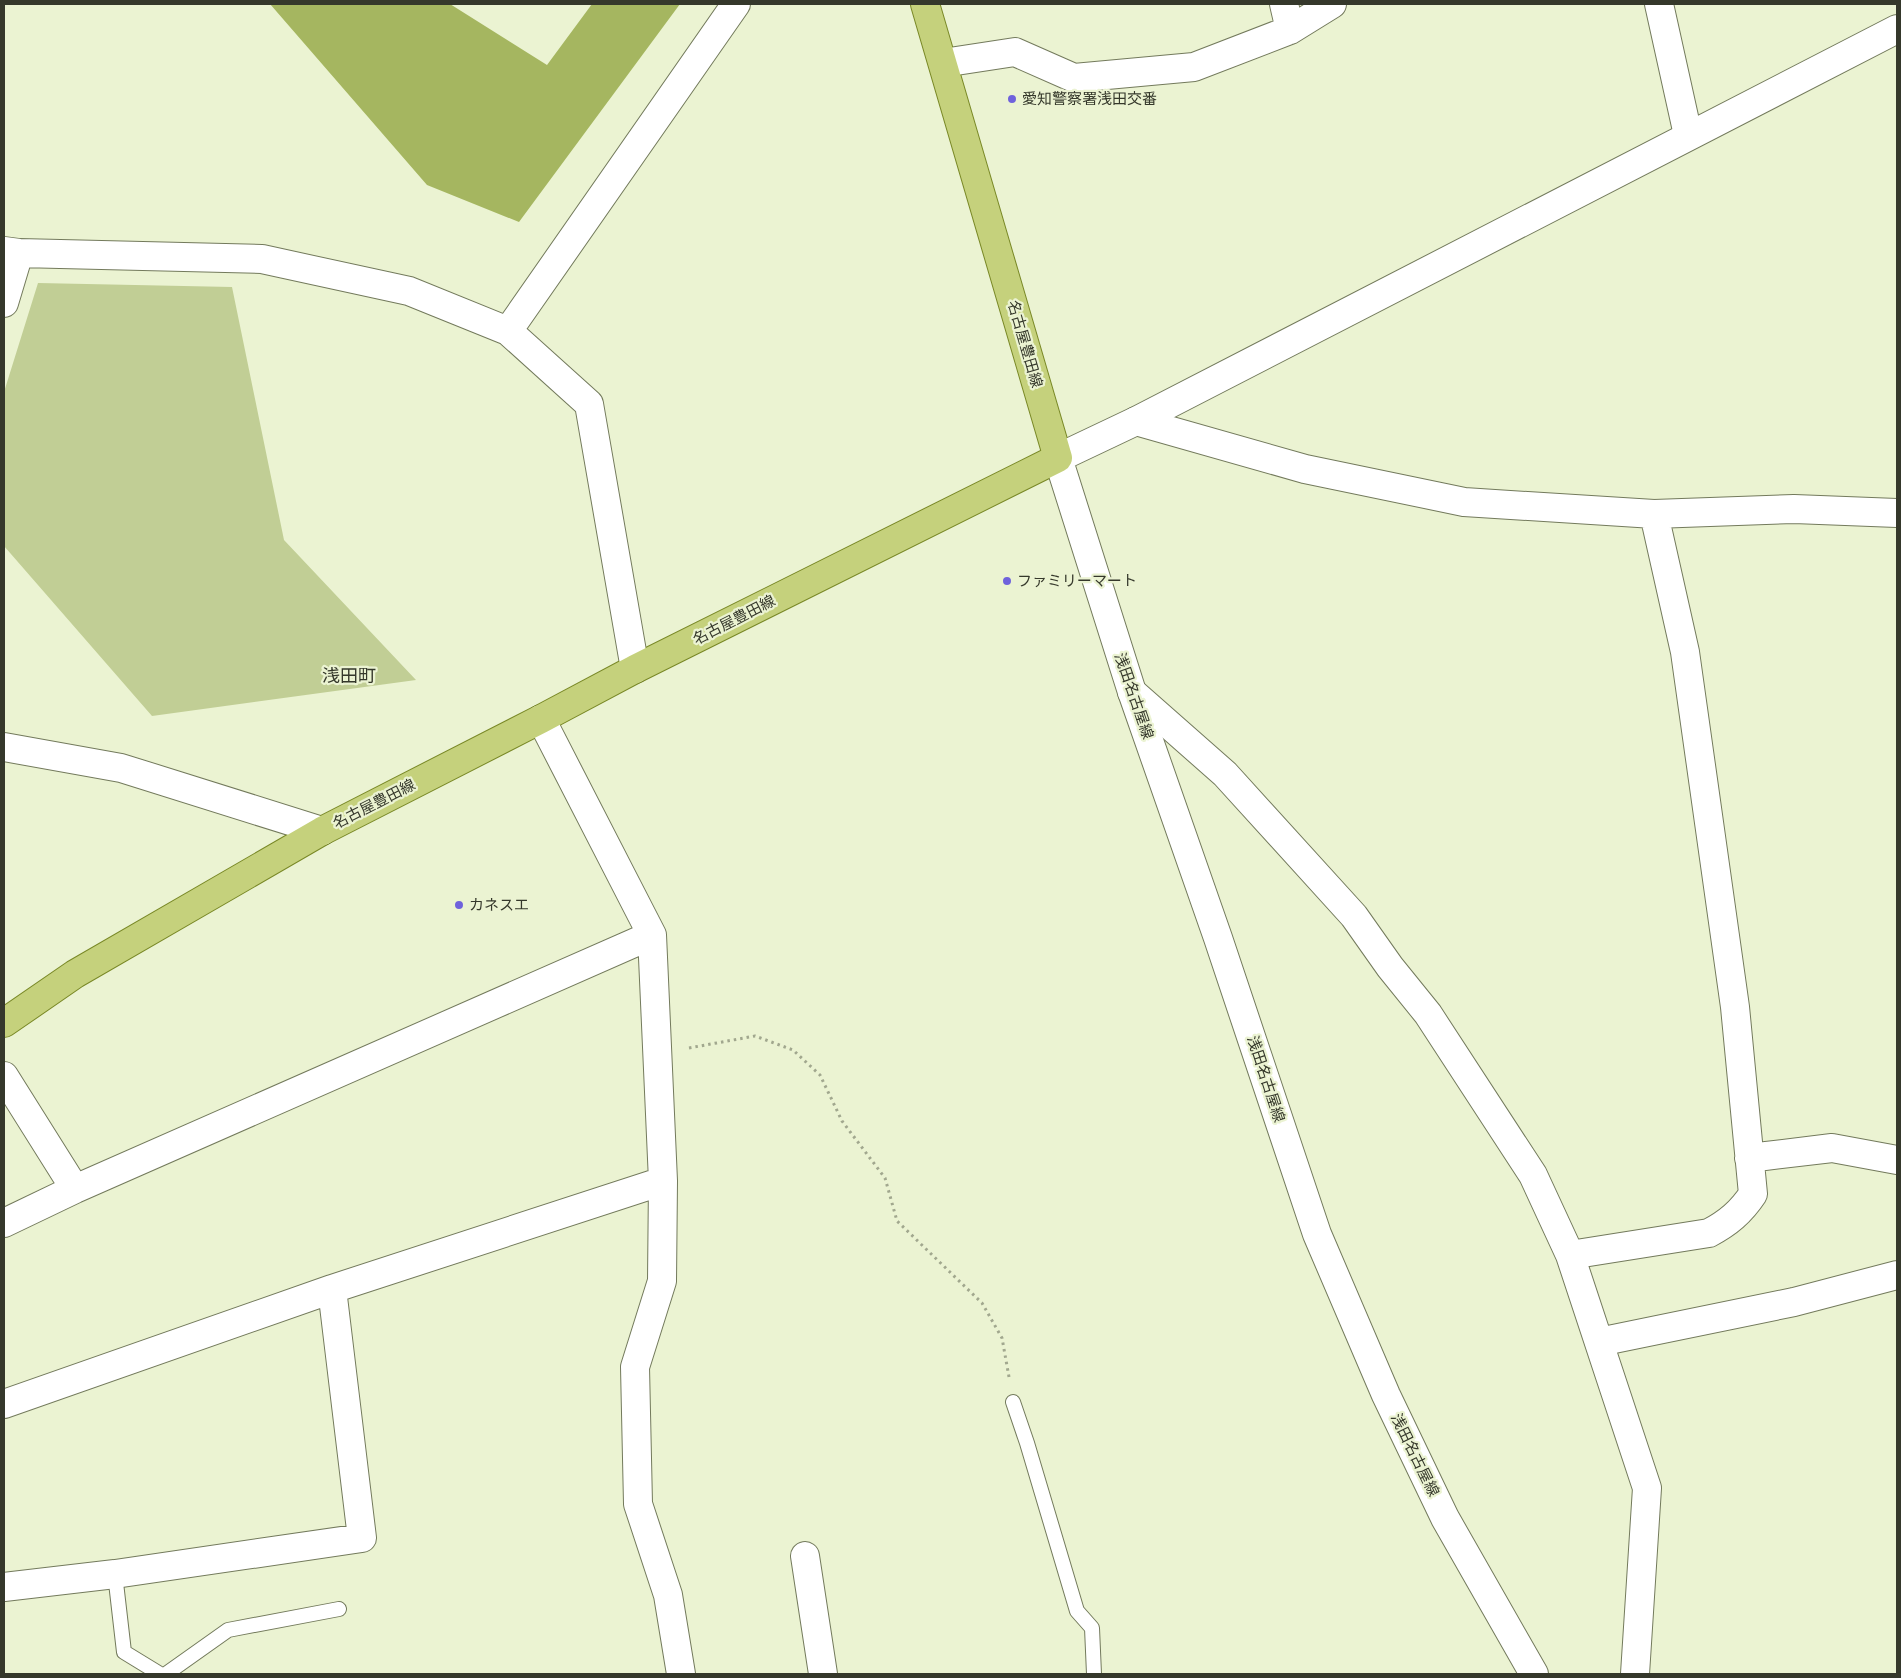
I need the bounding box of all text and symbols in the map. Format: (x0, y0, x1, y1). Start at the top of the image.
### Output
place label: 愛知警察署浅田交番 (1022, 90, 1157, 108)
marker: 愛知警察署浅田交番 (1006, 93, 1018, 105)
street label: 名古屋豊田線 (1004, 298, 1046, 390)
place label: ファミリーマート (1017, 572, 1137, 590)
marker: ファミリーマート (1001, 575, 1013, 587)
street label: 名古屋豊田線 (690, 592, 778, 648)
street label: 浅田名古屋線 (1111, 651, 1157, 741)
district label: 浅田町 (322, 665, 376, 687)
street label: 名古屋豊田線 (330, 776, 418, 832)
place label: カネスエ (469, 896, 529, 914)
marker: カネスエ (453, 899, 465, 911)
street label: 浅田名古屋線 (1244, 1033, 1288, 1125)
street label: 浅田名古屋線 (1387, 1411, 1443, 1499)

